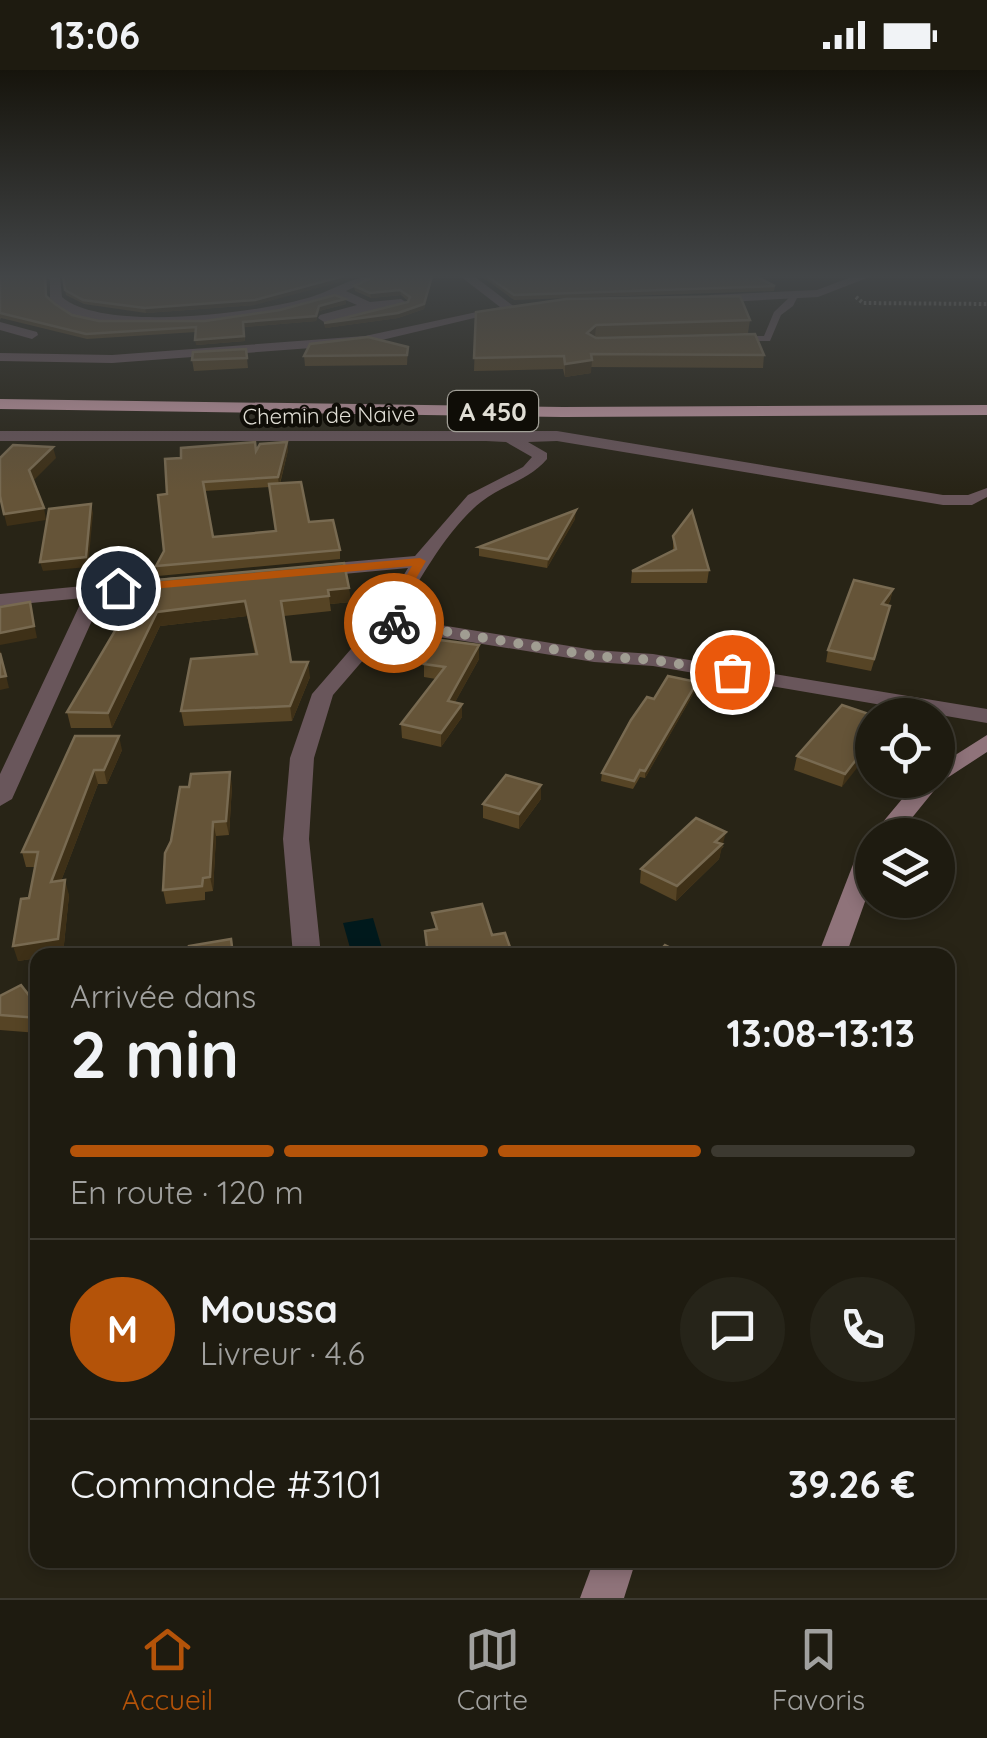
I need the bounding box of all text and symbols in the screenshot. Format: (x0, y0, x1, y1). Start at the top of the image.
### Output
text: 13:06 (50, 11, 140, 59)
road number: A 450 (448, 391, 538, 431)
street label: Chemin de Naive (242, 399, 416, 431)
pin (76, 546, 161, 631)
icon: home (91, 561, 146, 616)
courier (344, 573, 444, 673)
icon: bike (367, 596, 422, 651)
pin (690, 630, 775, 715)
icon: bag (705, 645, 760, 700)
map controls (855, 698, 955, 918)
button: locate (855, 698, 955, 798)
button: layers (855, 818, 955, 918)
text: Arrivée dans (70, 976, 256, 1016)
text: 13:08–13:13 (726, 1009, 915, 1057)
text: 2 min (70, 1013, 239, 1094)
text: En route · 120 m (70, 1172, 304, 1212)
button: chat (680, 1277, 785, 1382)
button: phone (810, 1277, 915, 1382)
text: Moussa (200, 1285, 338, 1333)
text: M (107, 1305, 138, 1353)
text: Livreur · 4.6 (200, 1333, 365, 1373)
text: Commande #3101 (70, 1460, 382, 1508)
text: 39.26 € (788, 1460, 915, 1508)
tab: Accueil (122, 1622, 213, 1717)
tab: Carte (457, 1622, 528, 1717)
tab: Favoris (772, 1622, 865, 1717)

